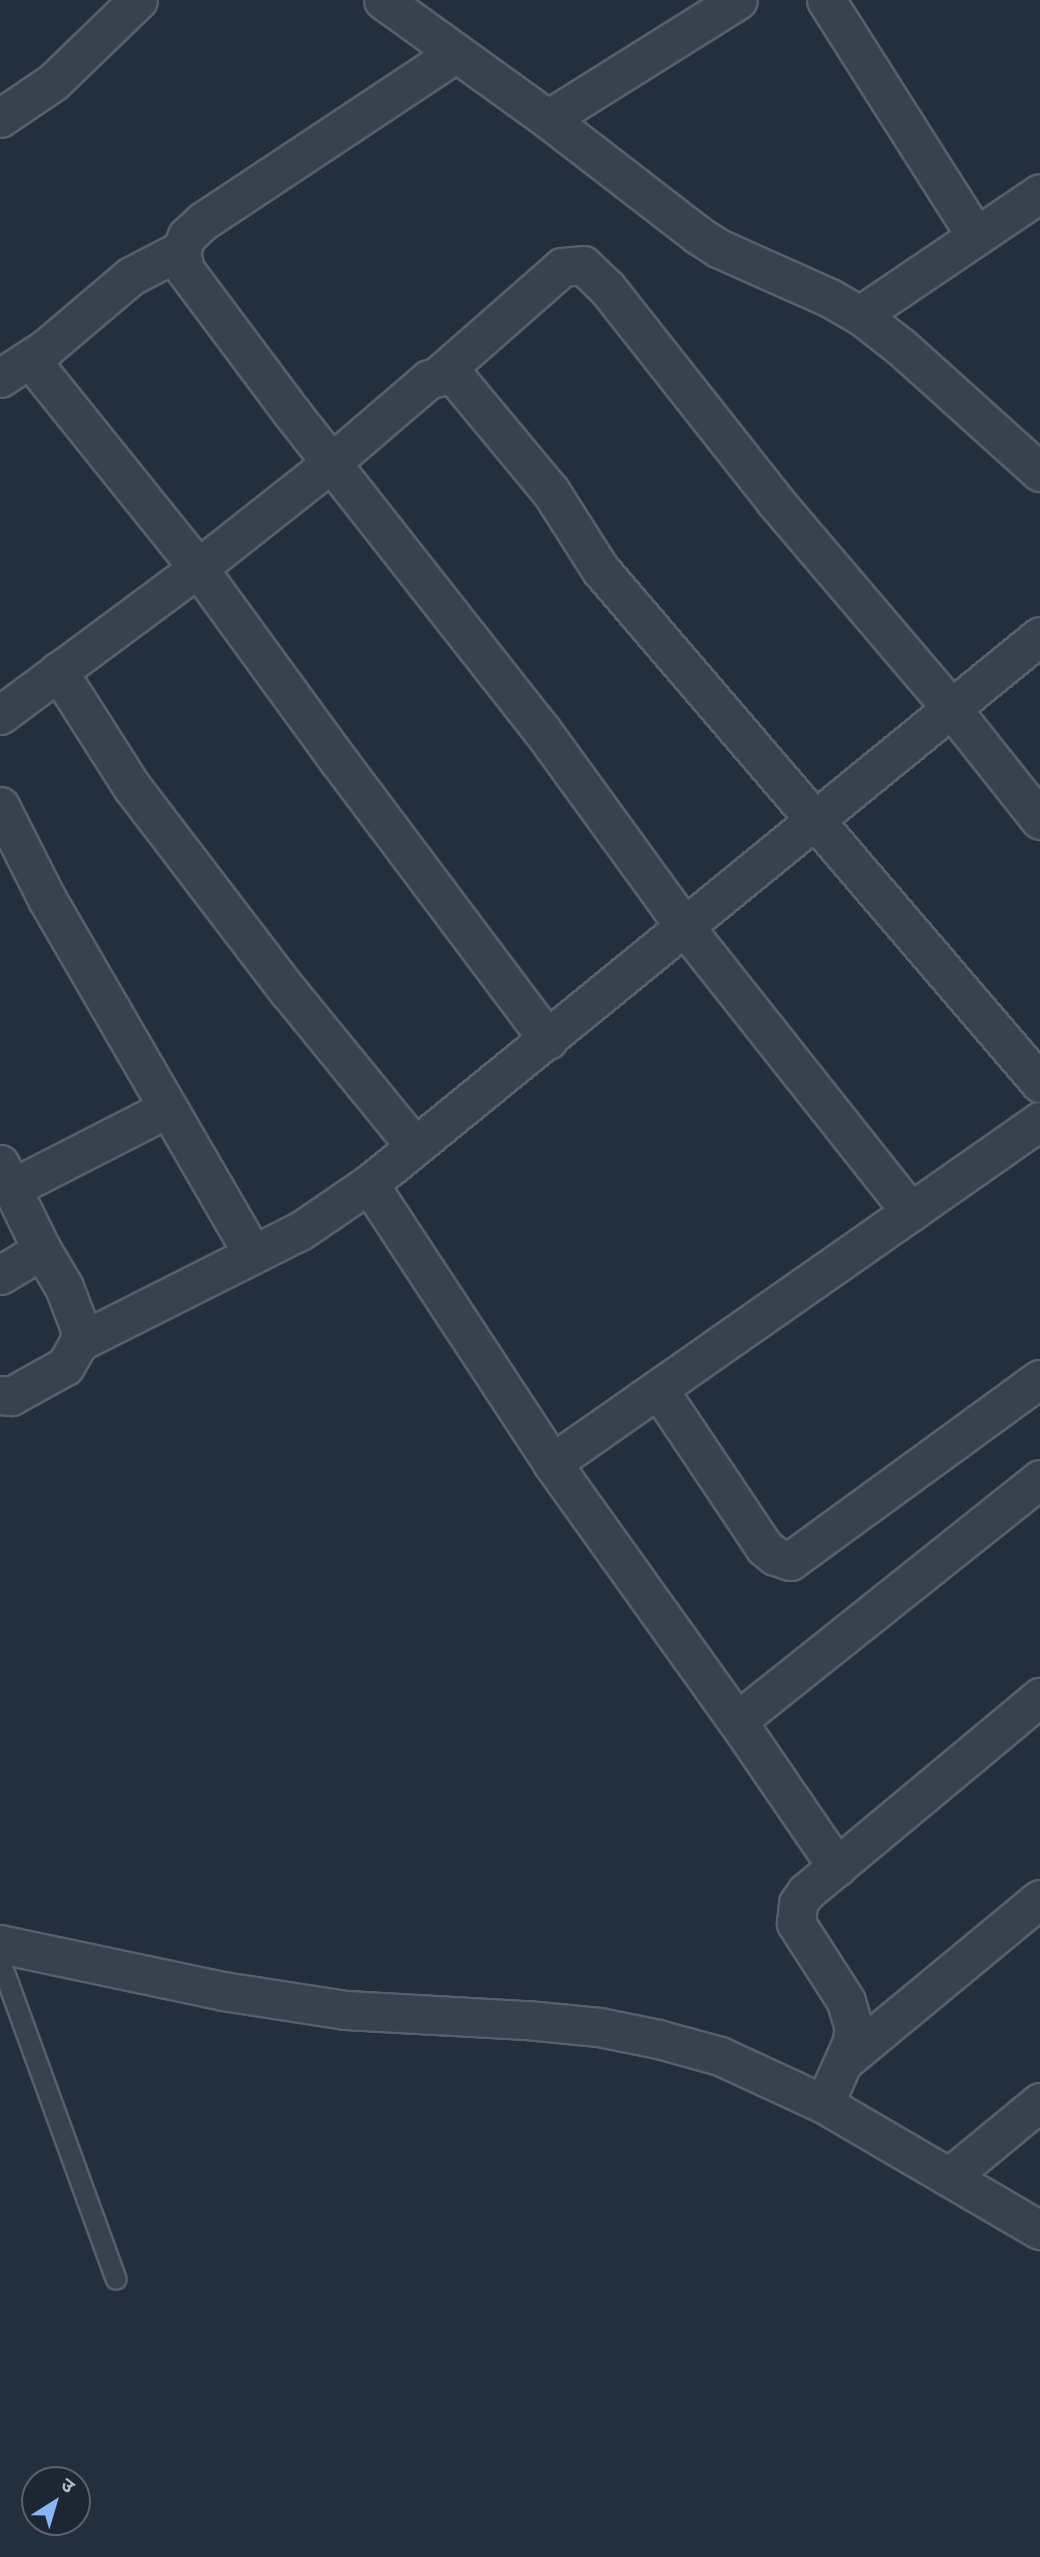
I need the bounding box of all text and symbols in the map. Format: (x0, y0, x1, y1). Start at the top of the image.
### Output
north arrow (21, 2466, 91, 2536)
text: उ (56, 2473, 79, 2498)

